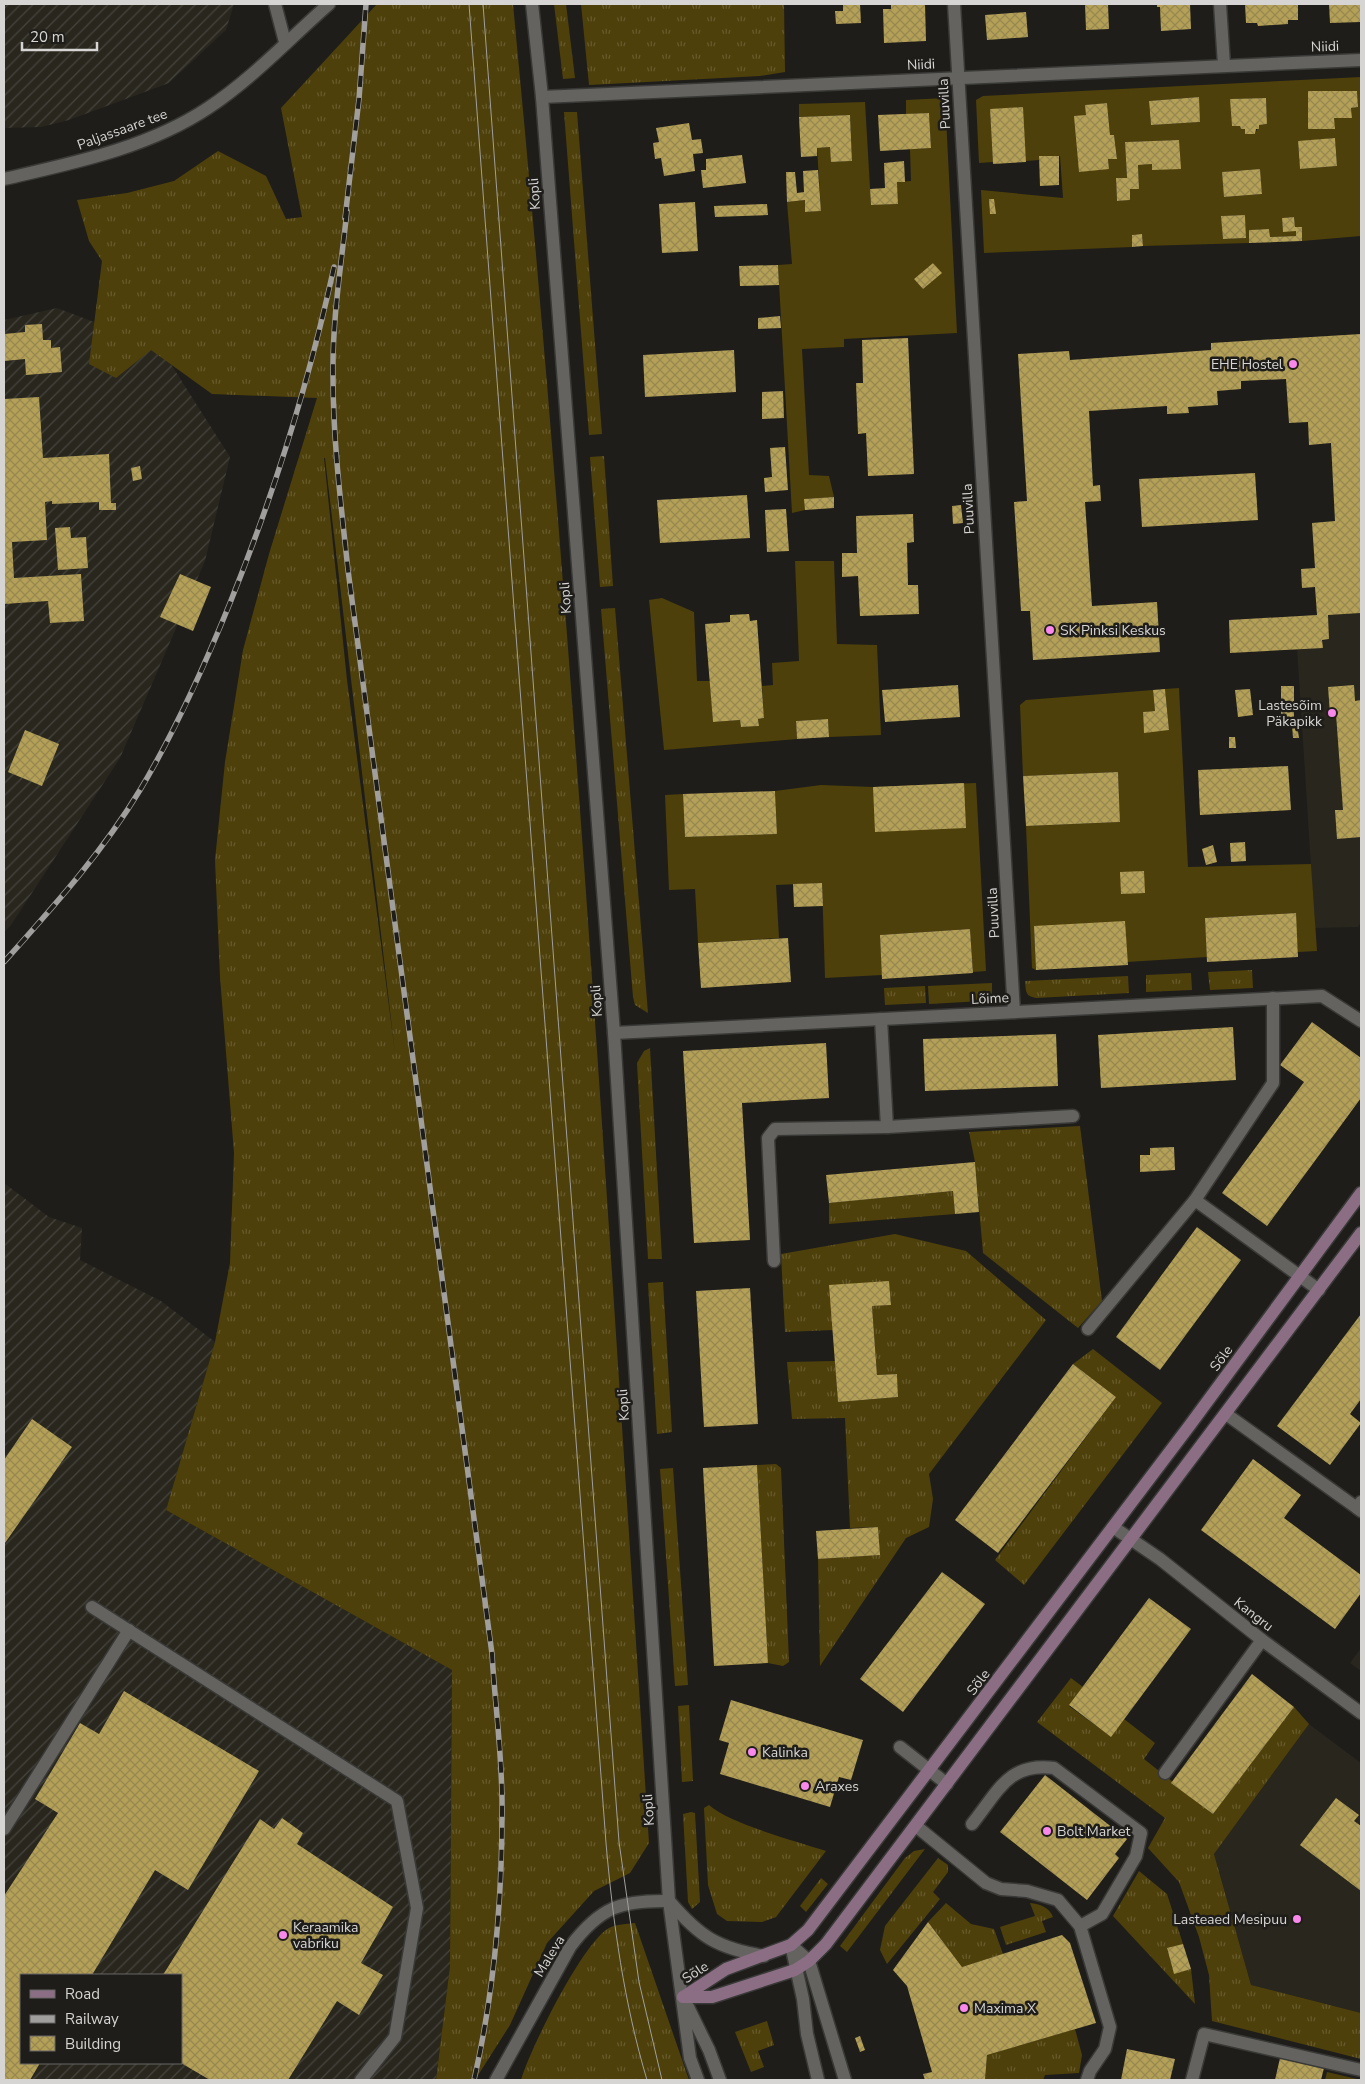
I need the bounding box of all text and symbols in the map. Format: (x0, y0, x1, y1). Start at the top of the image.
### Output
scale bar (22, 20, 98, 52)
text: 20 m (30, 27, 65, 47)
street label: Niidi (1311, 37, 1339, 56)
street label: Niidi (906, 54, 936, 75)
street label: Puuvilla (934, 78, 955, 130)
street label: Paljassaare tee (74, 104, 170, 155)
street label: Kopli (524, 177, 545, 211)
place label: EHE Hostel (1211, 355, 1284, 374)
marker: EHE Hostel (1287, 358, 1299, 370)
street label: Puuvilla (958, 483, 979, 535)
street label: Kopli (555, 581, 576, 615)
place label: SK Pinksi Keskus (1060, 621, 1166, 640)
marker: SK Pinksi Keskus (1044, 624, 1056, 636)
place label: Lastesõim Päkapikk (1258, 696, 1323, 731)
marker: Lastesõim Päkapikk (1326, 707, 1338, 719)
street label: Puuvilla (983, 887, 1004, 939)
street label: Kopli (586, 984, 607, 1018)
street label: Lõime (971, 988, 1009, 1009)
street label: Sõle (1206, 1341, 1237, 1375)
street label: Kopli (613, 1388, 634, 1422)
street label: Kangru (1230, 1593, 1277, 1636)
street label: Sõle (962, 1665, 994, 1699)
place label: Kalinka (762, 1743, 808, 1762)
marker: Kalinka (746, 1746, 758, 1758)
place label: Araxes (815, 1777, 859, 1796)
marker: Araxes (799, 1780, 811, 1792)
street label: Kopli (638, 1793, 659, 1827)
place label: Bolt Market (1057, 1822, 1130, 1841)
marker: Bolt Market (1041, 1825, 1053, 1837)
place label: Lasteaed Mesipuu (1173, 1910, 1287, 1929)
marker: Lasteaed Mesipuu (1291, 1913, 1303, 1925)
place label: Keraamika vabriku (293, 1918, 358, 1953)
marker: Keraamika vabriku (277, 1929, 289, 1941)
street label: Maleva (530, 1932, 569, 1981)
street label: Sõle (678, 1957, 712, 1988)
legend (20, 1974, 182, 2064)
text: Road (65, 1984, 100, 2004)
place label: Maxima X (974, 1999, 1036, 2018)
marker: Maxima X (958, 2002, 970, 2014)
text: Railway (65, 2009, 119, 2029)
text: Building (65, 2034, 121, 2054)

